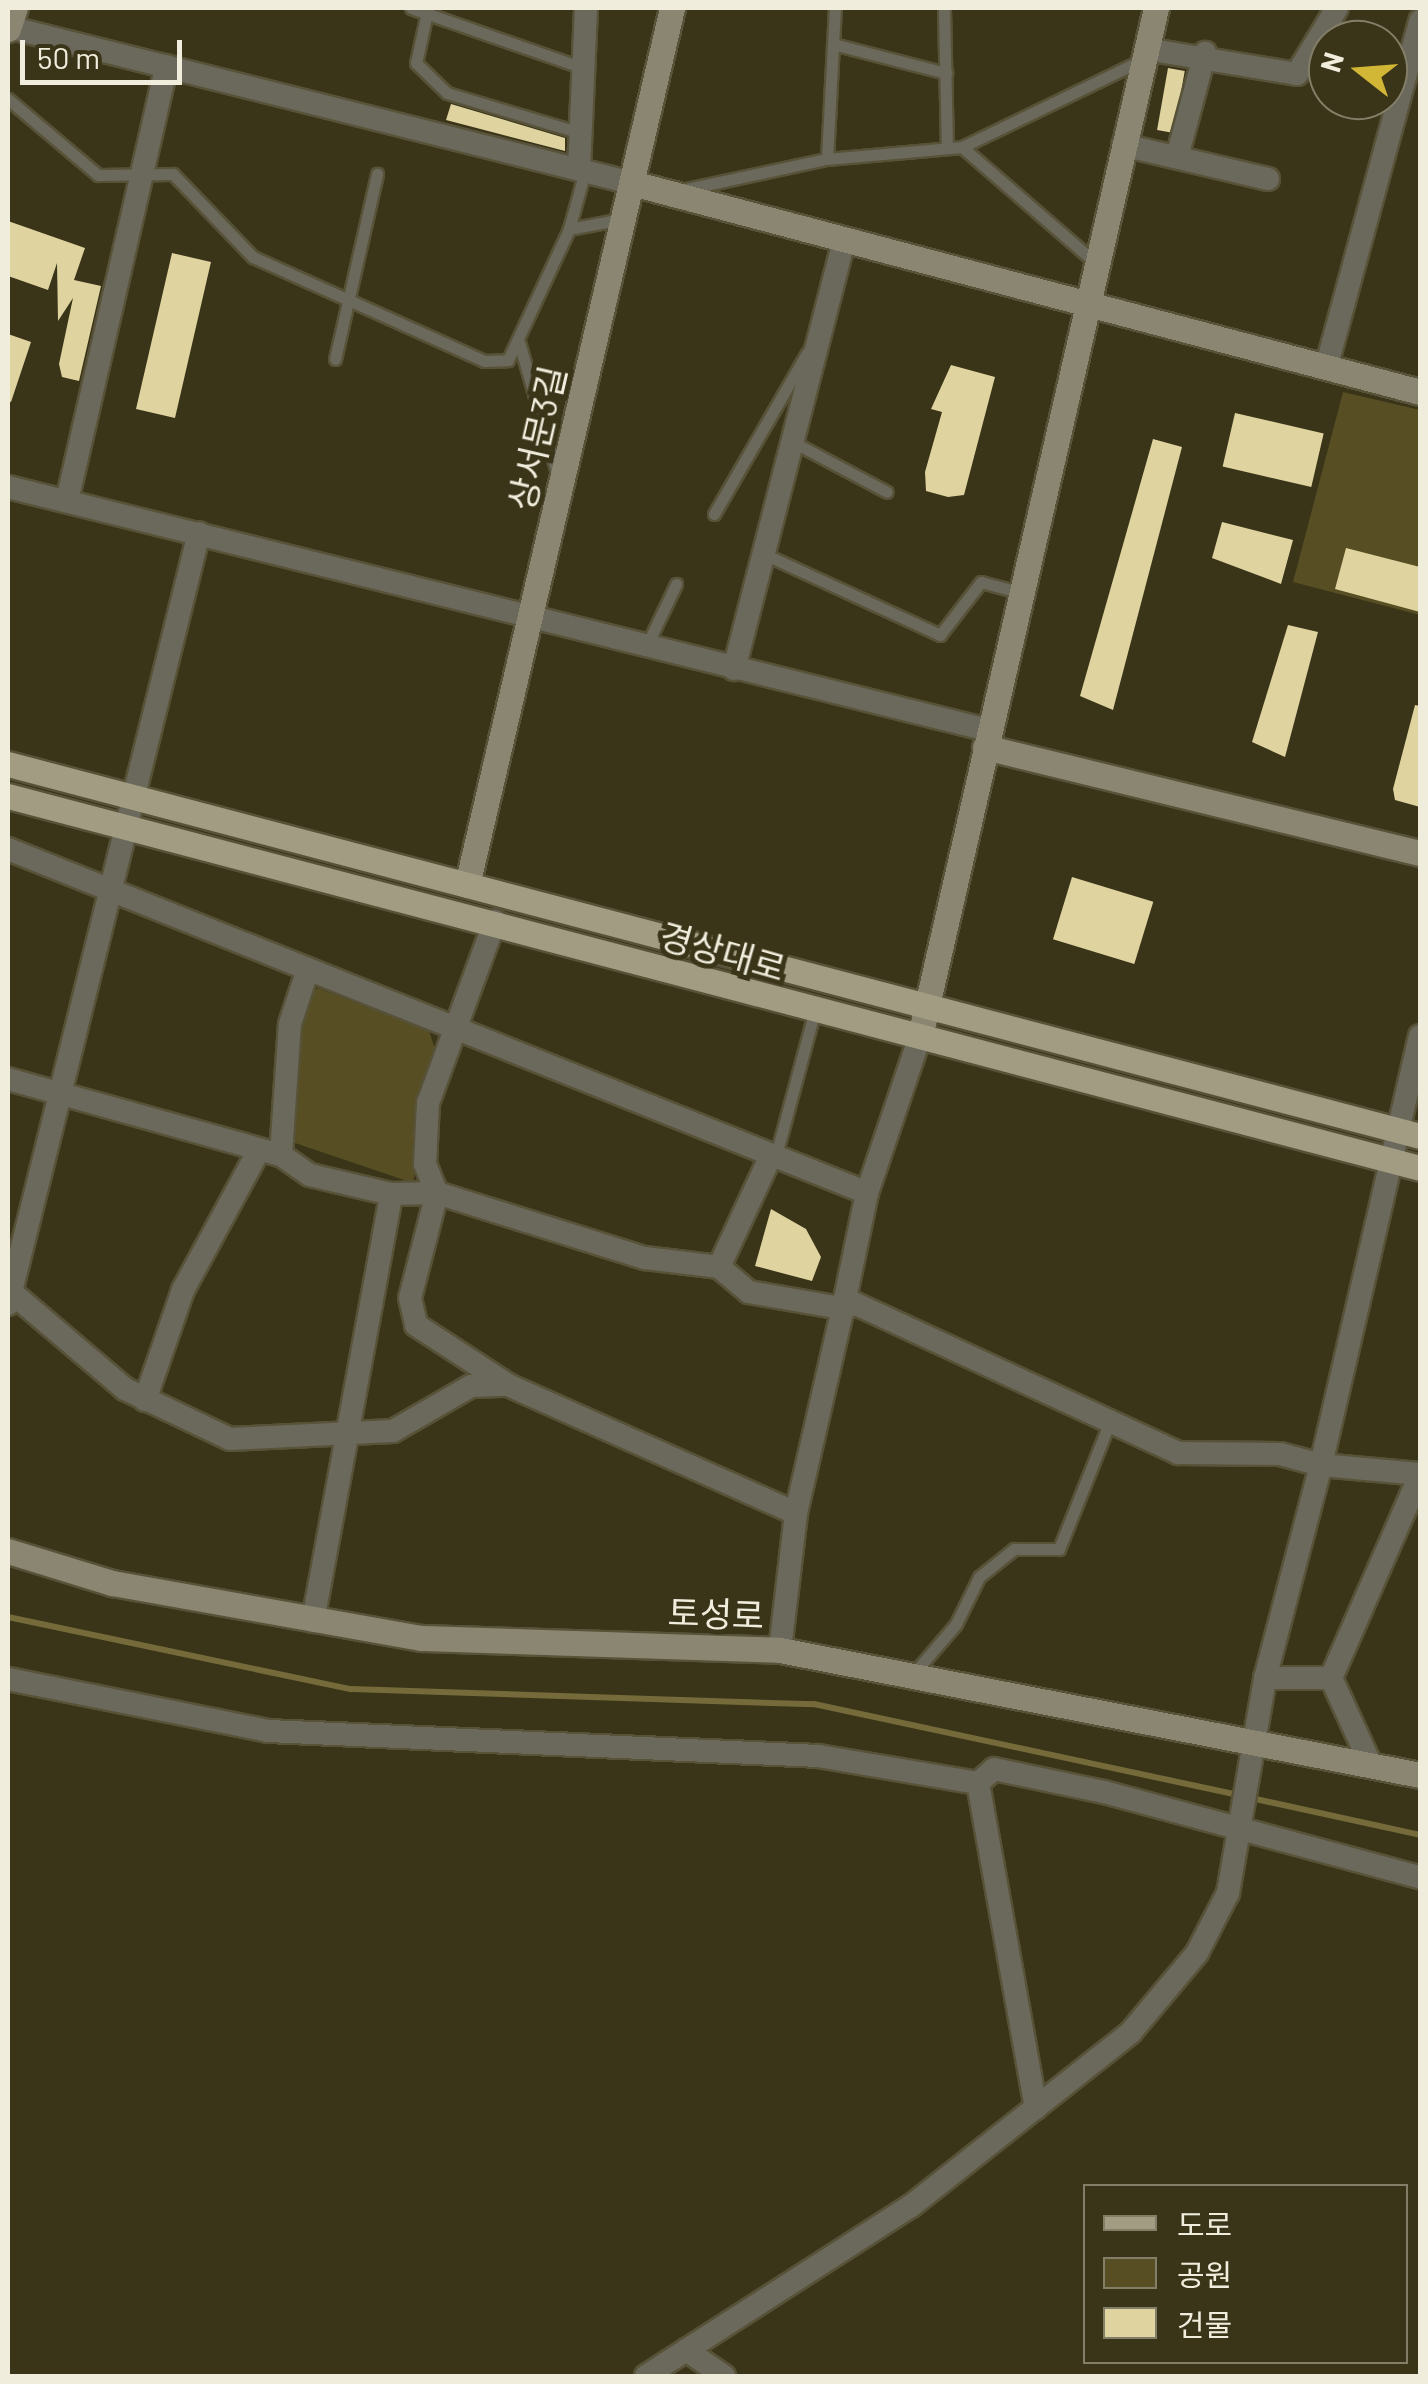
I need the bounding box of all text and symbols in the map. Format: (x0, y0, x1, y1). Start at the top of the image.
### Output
scale bar (25, 20, 188, 82)
north arrow (1308, 20, 1408, 120)
text: 50 m (37, 39, 100, 75)
text: N (1312, 48, 1350, 76)
street label: 상서문3길 (499, 362, 573, 514)
street label: 경상대로 (655, 913, 791, 989)
street label: 토성로 (667, 1590, 765, 1636)
legend (1083, 2184, 1408, 2364)
text: 도로 (1177, 2206, 1232, 2242)
text: 공원 (1177, 2256, 1232, 2292)
text: 건물 (1177, 2306, 1232, 2342)

